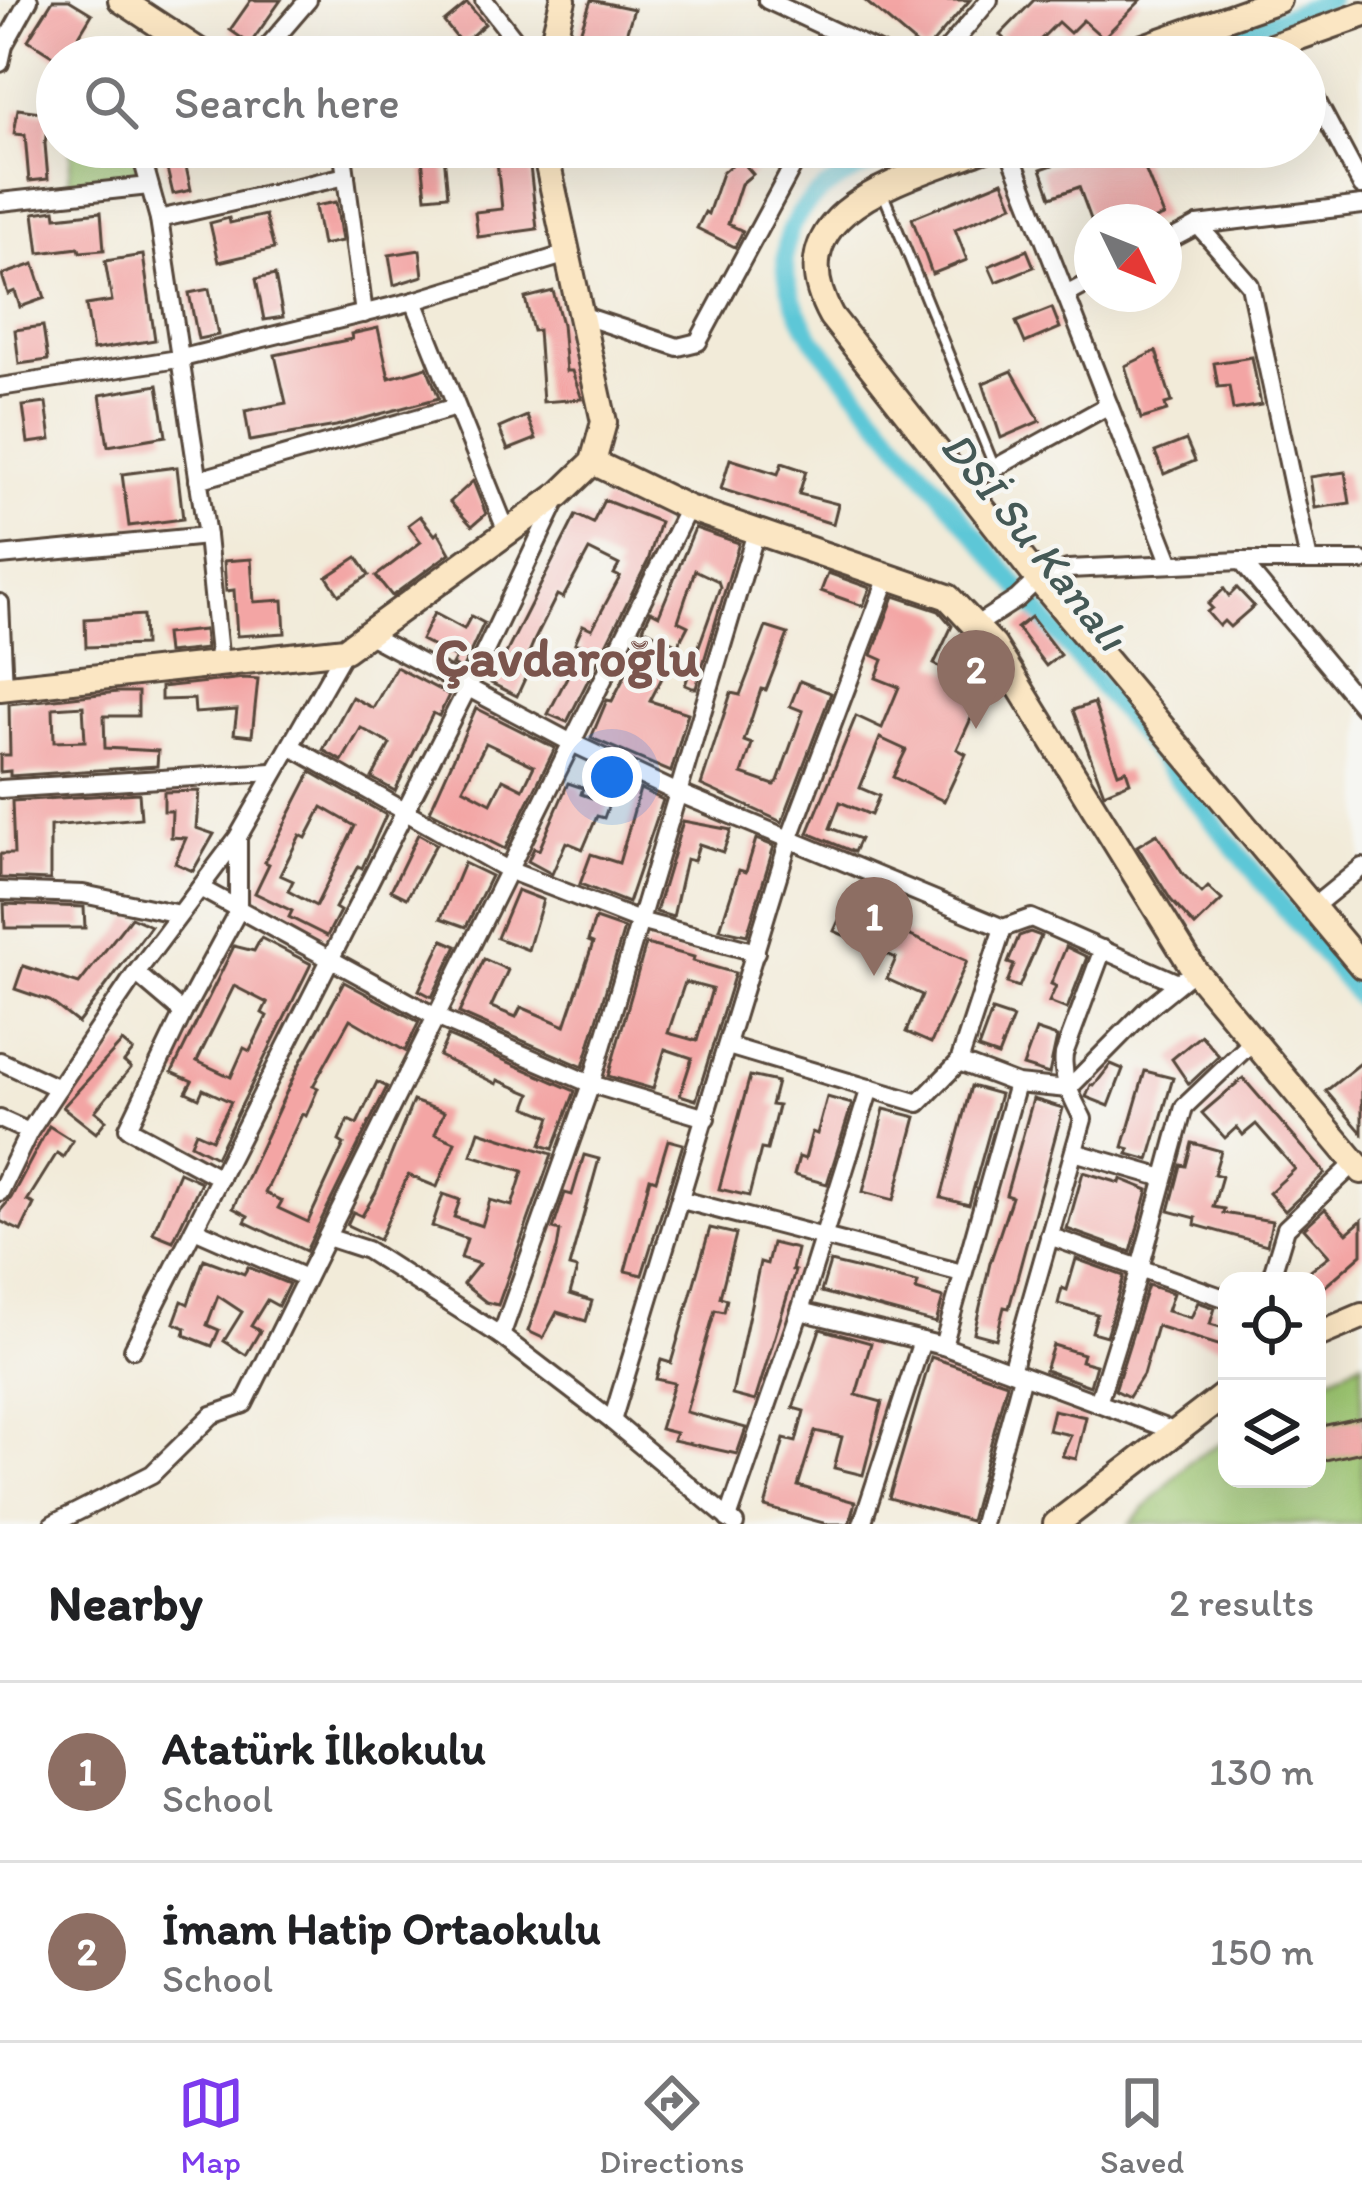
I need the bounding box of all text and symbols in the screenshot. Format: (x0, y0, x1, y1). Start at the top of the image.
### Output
search box (36, 36, 1326, 168)
icon: search (78, 69, 144, 135)
text: Search here (174, 75, 400, 129)
north arrow (1074, 204, 1182, 312)
water label: DSİ Su Kanalı (930, 420, 1141, 662)
district label: Çavdaroğlu (435, 625, 700, 690)
pin: 2 (937, 630, 1015, 729)
your location (582, 747, 642, 807)
pin: 1 (835, 877, 913, 976)
map controls (1218, 1272, 1326, 1488)
button: locate (1218, 1272, 1326, 1380)
button: layers (1218, 1380, 1326, 1488)
text: Nearby (48, 1572, 203, 1633)
text: 2 results (1169, 1579, 1314, 1626)
text: Atatürk İlkokulu (162, 1721, 486, 1775)
text: 1 (78, 1748, 96, 1795)
text: 130 m (1209, 1748, 1314, 1795)
text: School (162, 1775, 273, 1822)
text: İmam Hatip Ortaokulu (162, 1901, 601, 1955)
text: 2 (77, 1928, 97, 1975)
text: 150 m (1210, 1928, 1314, 1975)
text: School (162, 1955, 273, 2002)
tab: Map (178, 2070, 244, 2181)
tab: Directions (599, 2070, 744, 2181)
tab: Saved (1100, 2070, 1184, 2181)

